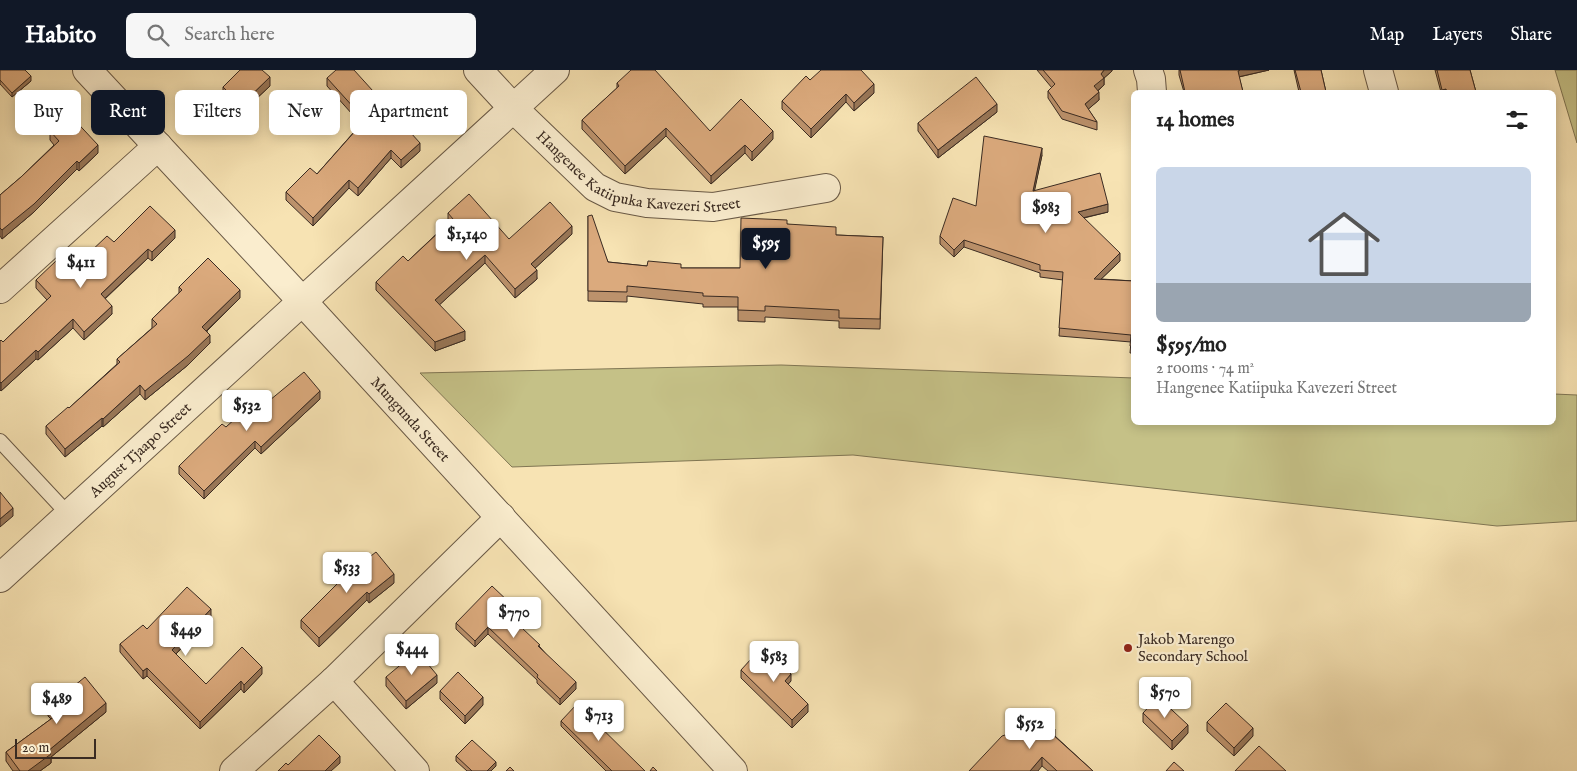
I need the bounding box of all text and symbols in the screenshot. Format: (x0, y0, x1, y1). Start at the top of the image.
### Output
search box (126, 13, 476, 58)
text: Habito (25, 20, 96, 51)
icon: search (144, 21, 172, 49)
text: Search here (184, 23, 275, 47)
text: Map (1370, 24, 1404, 47)
text: Layers (1432, 24, 1483, 47)
text: Share (1511, 24, 1552, 47)
chip: Buy (15, 90, 81, 135)
chip: Rent (91, 90, 165, 135)
chip: Filters (175, 90, 259, 135)
chip: New (269, 90, 340, 135)
chip: Apartment (350, 90, 467, 135)
icon: filters (1503, 106, 1531, 134)
text: 14 homes (1156, 107, 1234, 134)
street label: Hangenee Katiipuka Kavezeri Street (532, 127, 742, 217)
pin: $983 (1016, 191, 1076, 234)
text: $983 (1032, 198, 1060, 218)
icon: home (1299, 199, 1389, 289)
pin: $1,140 (426, 218, 508, 261)
text: $1,140 (447, 225, 487, 245)
pin: $595 (736, 228, 796, 270)
text: $595 (752, 234, 780, 254)
pin: $411 (51, 246, 111, 289)
text: $411 (67, 253, 95, 273)
text: $595/mo (1156, 332, 1227, 359)
text: 2 rooms · 74 m² (1156, 359, 1254, 379)
street label: Mungunda Street (366, 373, 454, 466)
text: Hangenee Katiipuka Kavezeri Street (1156, 379, 1397, 399)
pin: $532 (217, 390, 277, 432)
text: $532 (233, 396, 261, 416)
street label: August Tjaapo Street (85, 399, 196, 502)
pin: $533 (317, 552, 377, 594)
text: $533 (334, 558, 360, 578)
pin: $770 (484, 596, 544, 639)
text: $770 (498, 603, 530, 623)
pin: $449 (156, 614, 216, 657)
text: $449 (170, 621, 202, 641)
place label: Jakob Marengo Secondary School (1136, 630, 1249, 666)
pin: $444 (382, 634, 442, 676)
text: $444 (396, 640, 428, 660)
pin: $583 (744, 640, 804, 683)
marker: Jakob Marengo Secondary School (1122, 642, 1134, 654)
text: $583 (761, 647, 787, 667)
pin: $570 (1135, 676, 1195, 719)
pin: $489 (27, 682, 87, 725)
text: $570 (1150, 683, 1180, 703)
text: $489 (42, 689, 72, 709)
pin: $713 (569, 700, 629, 742)
text: $713 (585, 706, 613, 726)
pin: $552 (1000, 708, 1060, 750)
text: $552 (1016, 714, 1044, 734)
scale bar (15, 736, 96, 759)
text: 20 m (22, 739, 49, 757)

